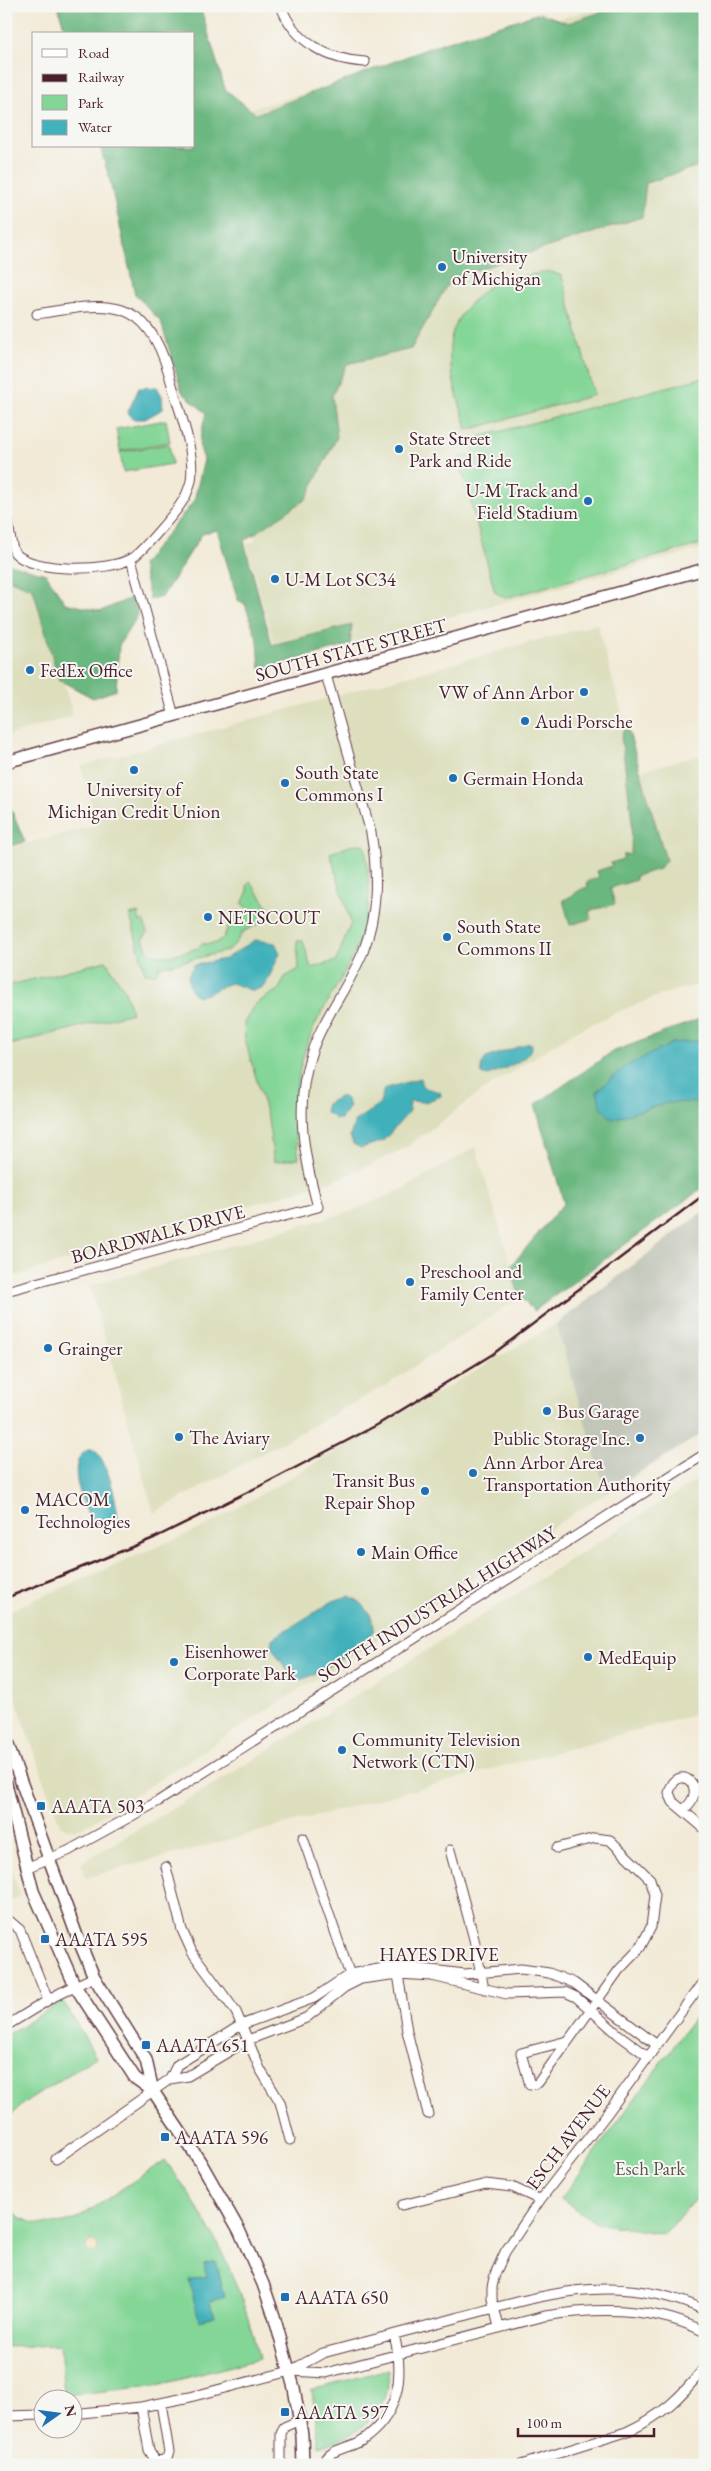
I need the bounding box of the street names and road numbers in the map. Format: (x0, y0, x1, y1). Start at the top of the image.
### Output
street label: SOUTH STATE STREET (253, 612, 450, 688)
street label: BOARDWALK DRIVE (68, 1199, 248, 1269)
street label: SOUTH INDUSTRIAL HIGHWAY (313, 1519, 562, 1688)
street label: HAYES DRIVE (379, 1942, 499, 1967)
street label: ESCH AVENUE (520, 2079, 616, 2195)

